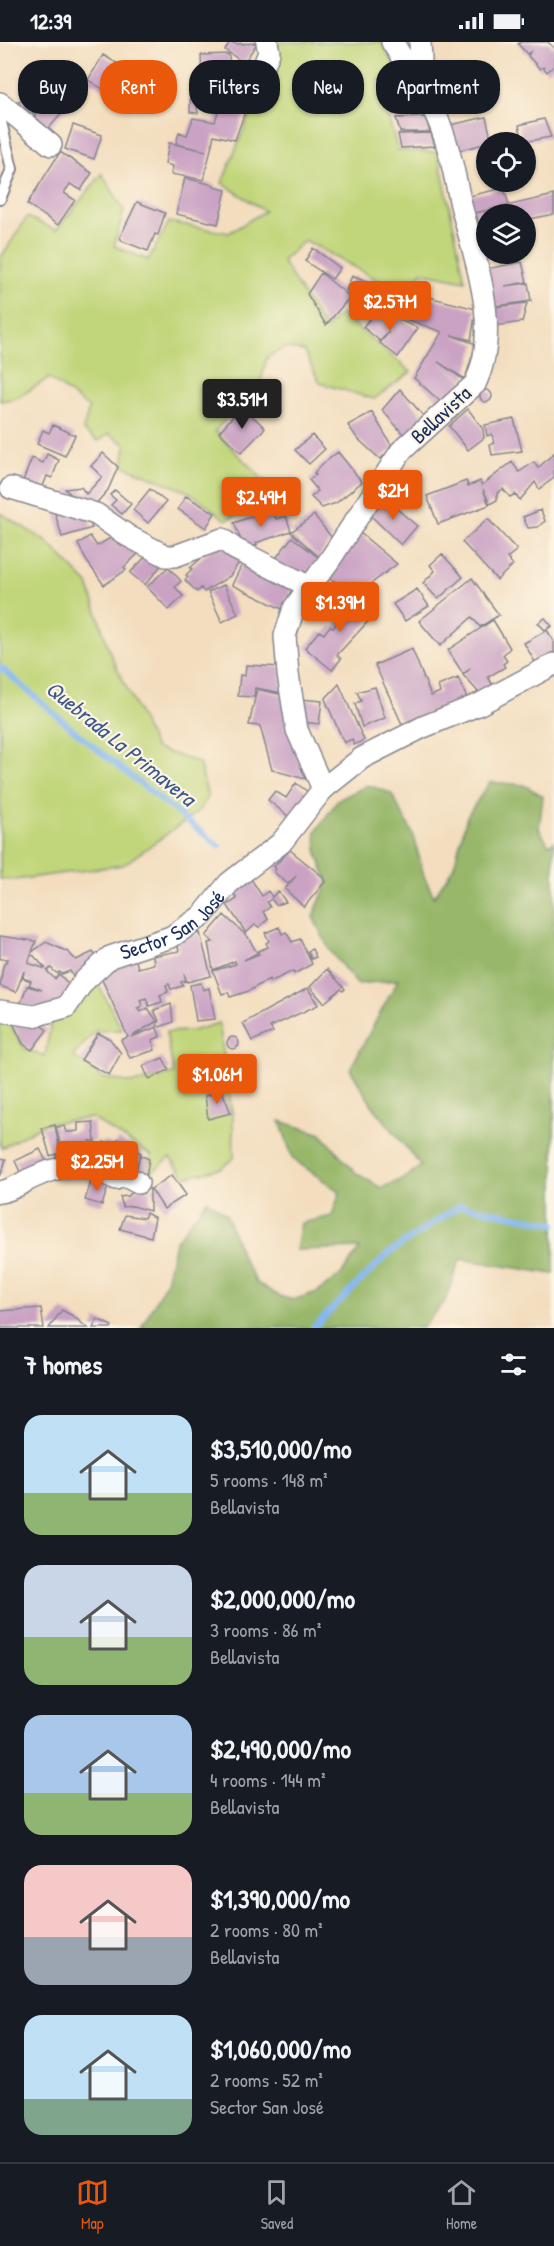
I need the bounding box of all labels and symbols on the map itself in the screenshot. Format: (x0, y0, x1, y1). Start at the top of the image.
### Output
pin: $2.57M (341, 281, 439, 332)
pin: $3.51M (193, 379, 291, 430)
street label: Bellavista (404, 379, 477, 450)
pin: $2M (364, 470, 422, 521)
pin: $2.49M (212, 477, 310, 528)
pin: $1.39M (291, 582, 389, 633)
water label: Quebrada La Primavera (40, 673, 204, 814)
street label: Sector San José (116, 884, 232, 967)
pin: $1.06M (168, 1054, 266, 1105)
pin: $2.25M (48, 1141, 146, 1192)

